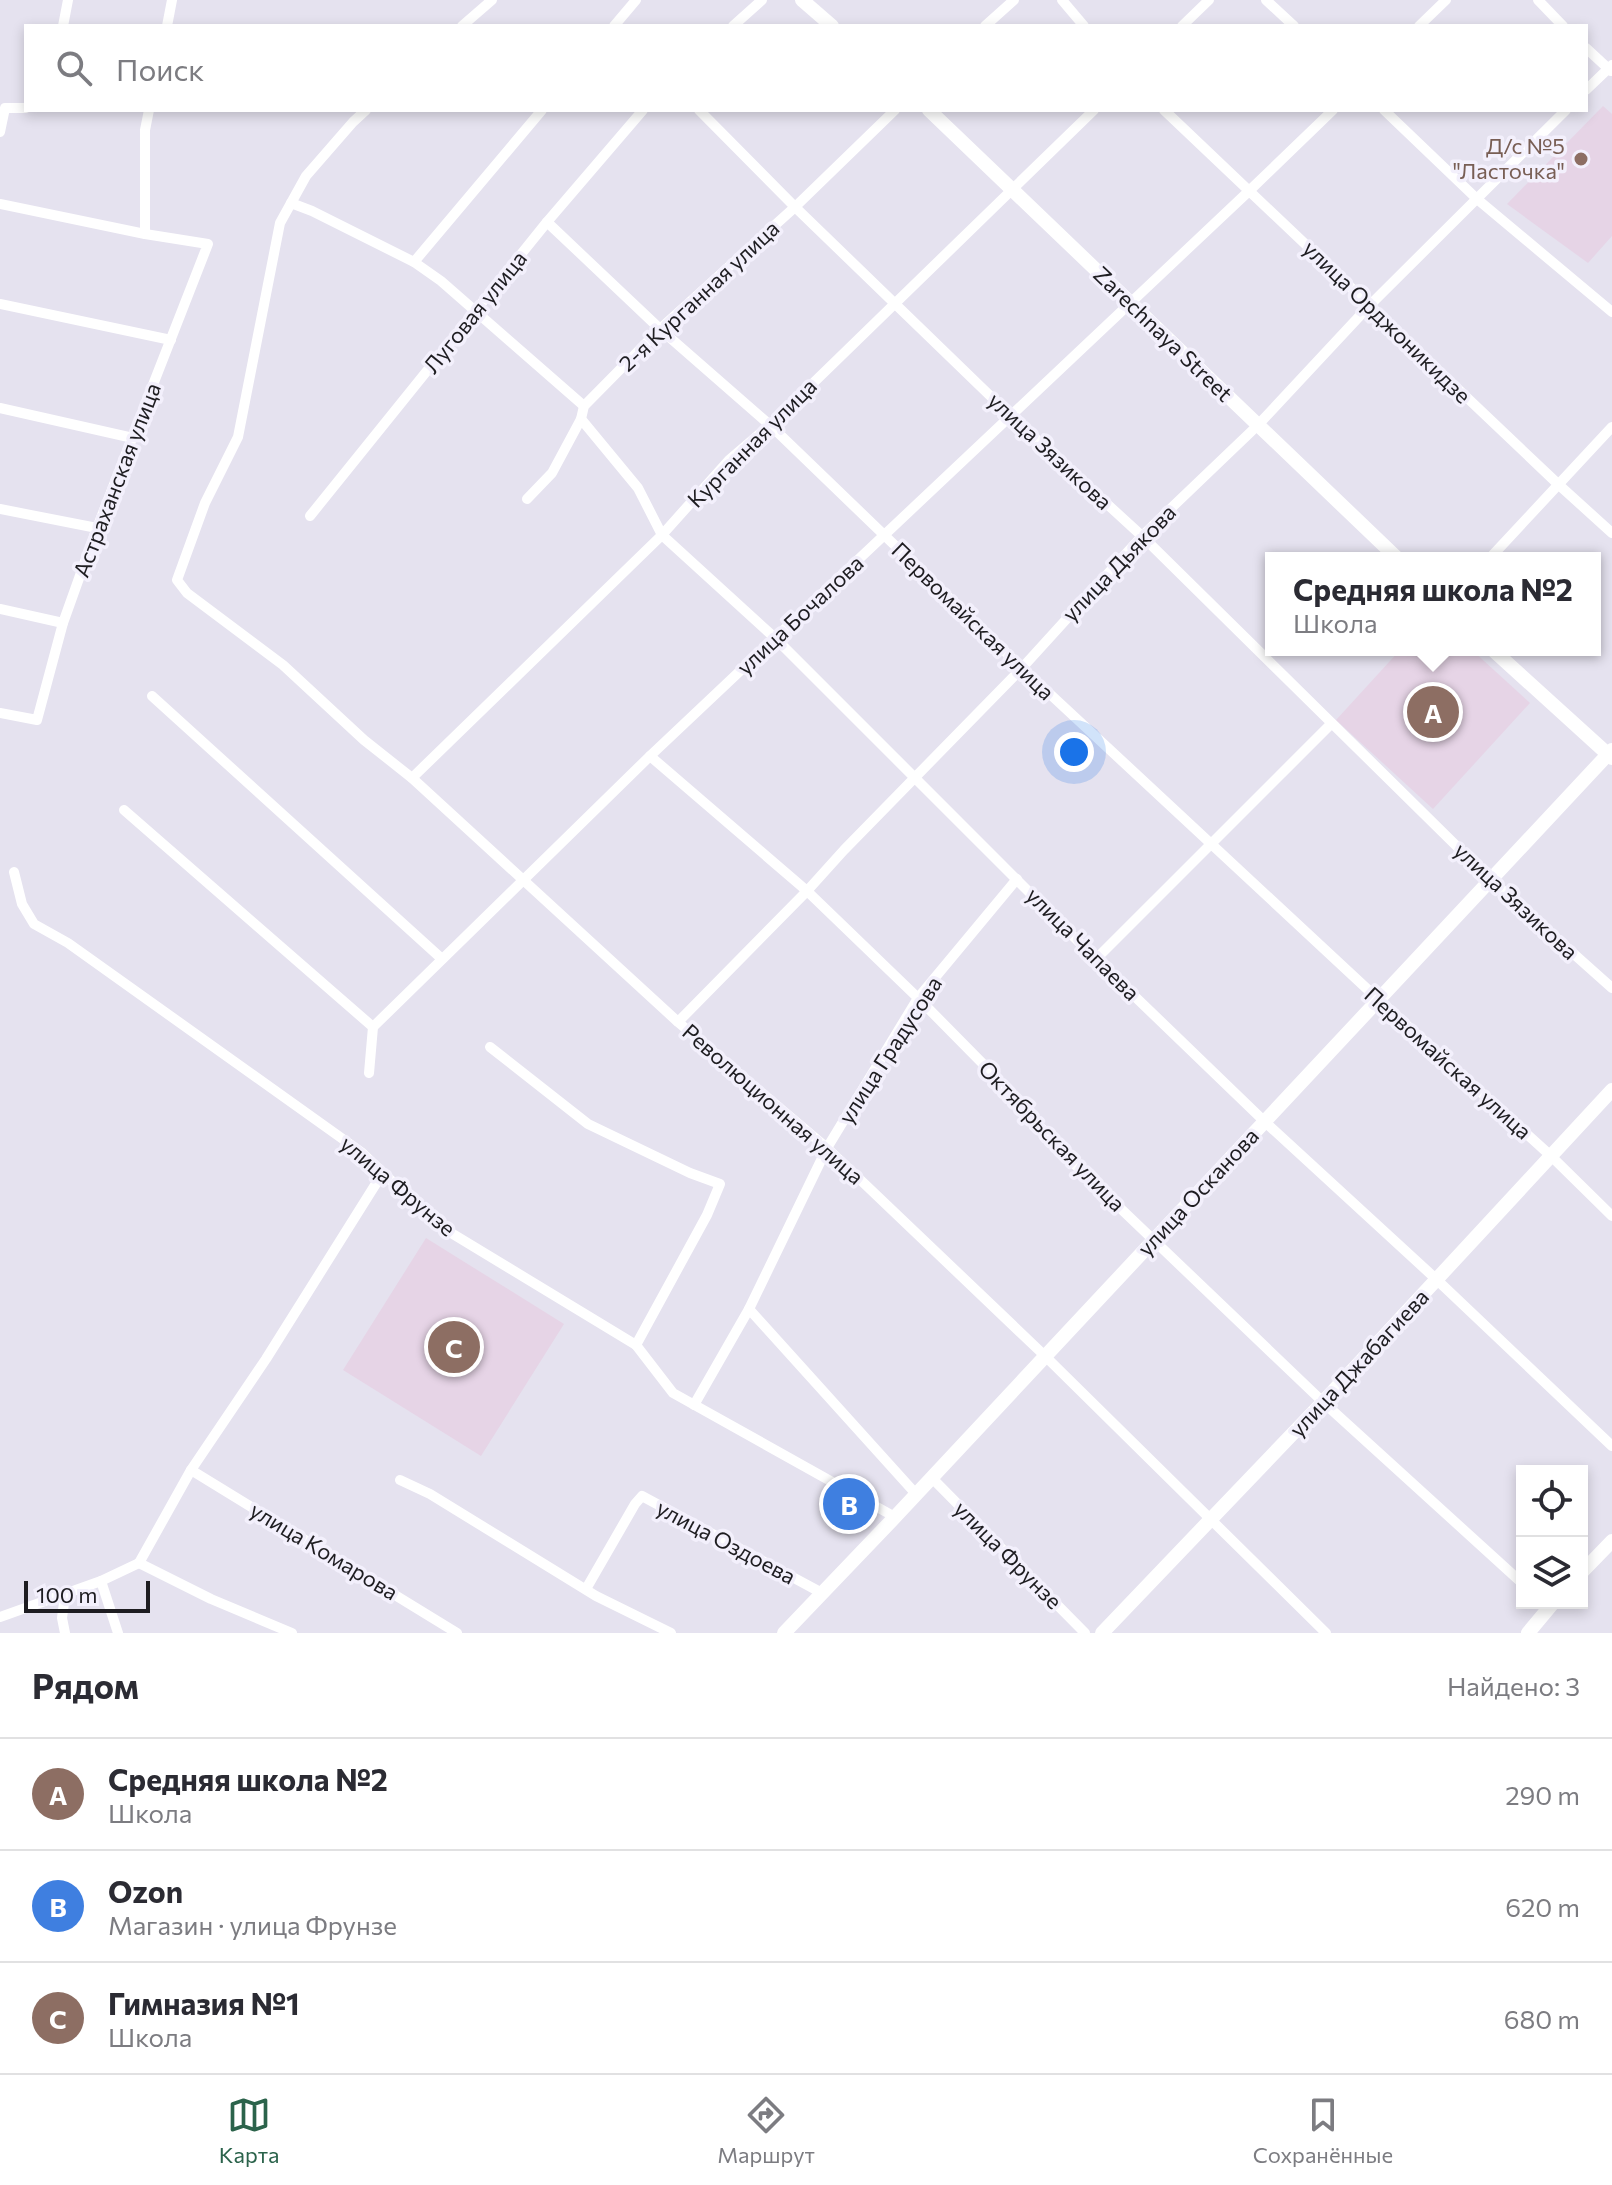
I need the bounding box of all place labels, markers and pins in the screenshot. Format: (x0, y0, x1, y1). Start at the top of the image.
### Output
place label: Д/с №5 "Ласточка" (1453, 132, 1565, 184)
marker: Д/с №5 "Ласточка" (1572, 150, 1590, 168)
pin: A (1407, 682, 1459, 742)
pin: C (428, 1317, 480, 1377)
pin: B (823, 1474, 875, 1534)

